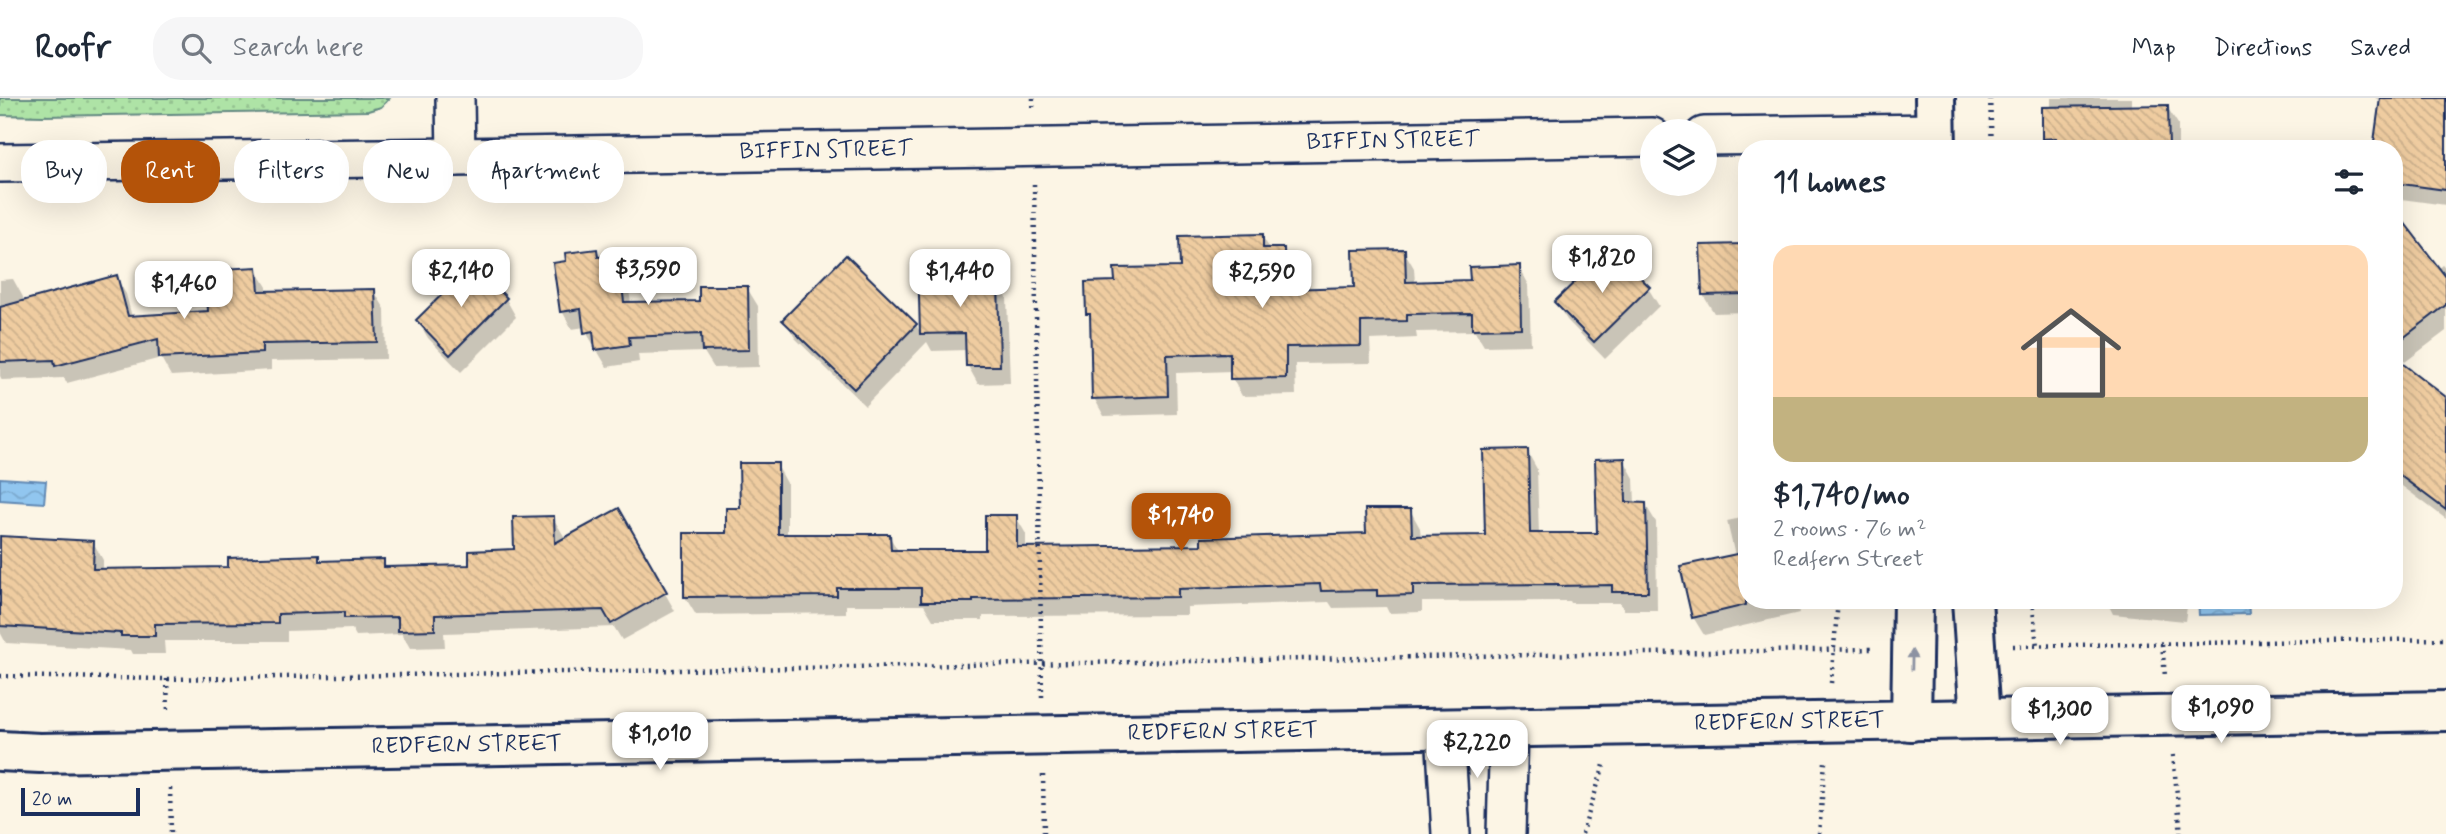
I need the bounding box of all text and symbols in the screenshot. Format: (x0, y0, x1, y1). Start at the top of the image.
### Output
search box (153, 17, 643, 80)
text: Roofr (35, 26, 111, 70)
icon: search (177, 29, 215, 67)
text: Search here (233, 31, 364, 65)
text: Map (2132, 33, 2176, 64)
text: Directions (2214, 33, 2312, 64)
text: Saved (2350, 33, 2411, 64)
map controls (1640, 119, 1717, 196)
button: layers (1640, 119, 1717, 196)
street label: BIFFIN STREET (1306, 125, 1481, 158)
street label: BIFFIN STREET (739, 134, 914, 167)
chip: Buy (21, 140, 107, 203)
chip: Rent (121, 140, 220, 203)
chip: Filters (234, 140, 349, 203)
chip: New (363, 140, 453, 203)
chip: Apartment (467, 140, 624, 203)
text: 11 homes (1773, 163, 1886, 202)
icon: filters (2330, 163, 2368, 201)
pin: $1,820 (1545, 236, 1659, 295)
text: $1,820 (1568, 243, 1636, 273)
pin: $3,590 (591, 248, 705, 307)
pin: $2,140 (404, 250, 518, 309)
pin: $1,440 (903, 250, 1017, 309)
pin: $2,590 (1205, 250, 1319, 310)
text: $3,590 (615, 255, 681, 285)
text: $2,140 (428, 257, 494, 287)
text: $1,440 (925, 257, 995, 287)
text: $2,590 (1229, 258, 1296, 288)
pin: $1,460 (127, 262, 241, 321)
text: $1,460 (151, 269, 217, 299)
icon: home (2008, 290, 2134, 416)
text: $1,740/mo (1773, 476, 1910, 515)
pin: $1,740 (1124, 494, 1238, 553)
text: $1,740 (1148, 501, 1214, 531)
text: 2 rooms · 76 m² (1773, 515, 1926, 545)
text: Redfern Street (1773, 545, 1924, 575)
one-way arrow (1906, 649, 1918, 671)
pin: $1,090 (2164, 686, 2278, 745)
pin: $1,300 (2003, 688, 2117, 747)
text: $1,090 (2188, 693, 2254, 723)
text: $1,300 (2027, 695, 2093, 725)
street label: REDFERN STREET (1694, 706, 1885, 739)
pin: $1,010 (603, 712, 717, 772)
street label: REDFERN STREET (1127, 716, 1318, 749)
text: $1,010 (628, 720, 692, 750)
pin: $2,220 (1420, 720, 1534, 780)
text: $2,220 (1443, 728, 1511, 758)
street label: REDFERN STREET (371, 729, 562, 762)
scale bar (21, 785, 140, 817)
text: 20 m (32, 787, 72, 812)

